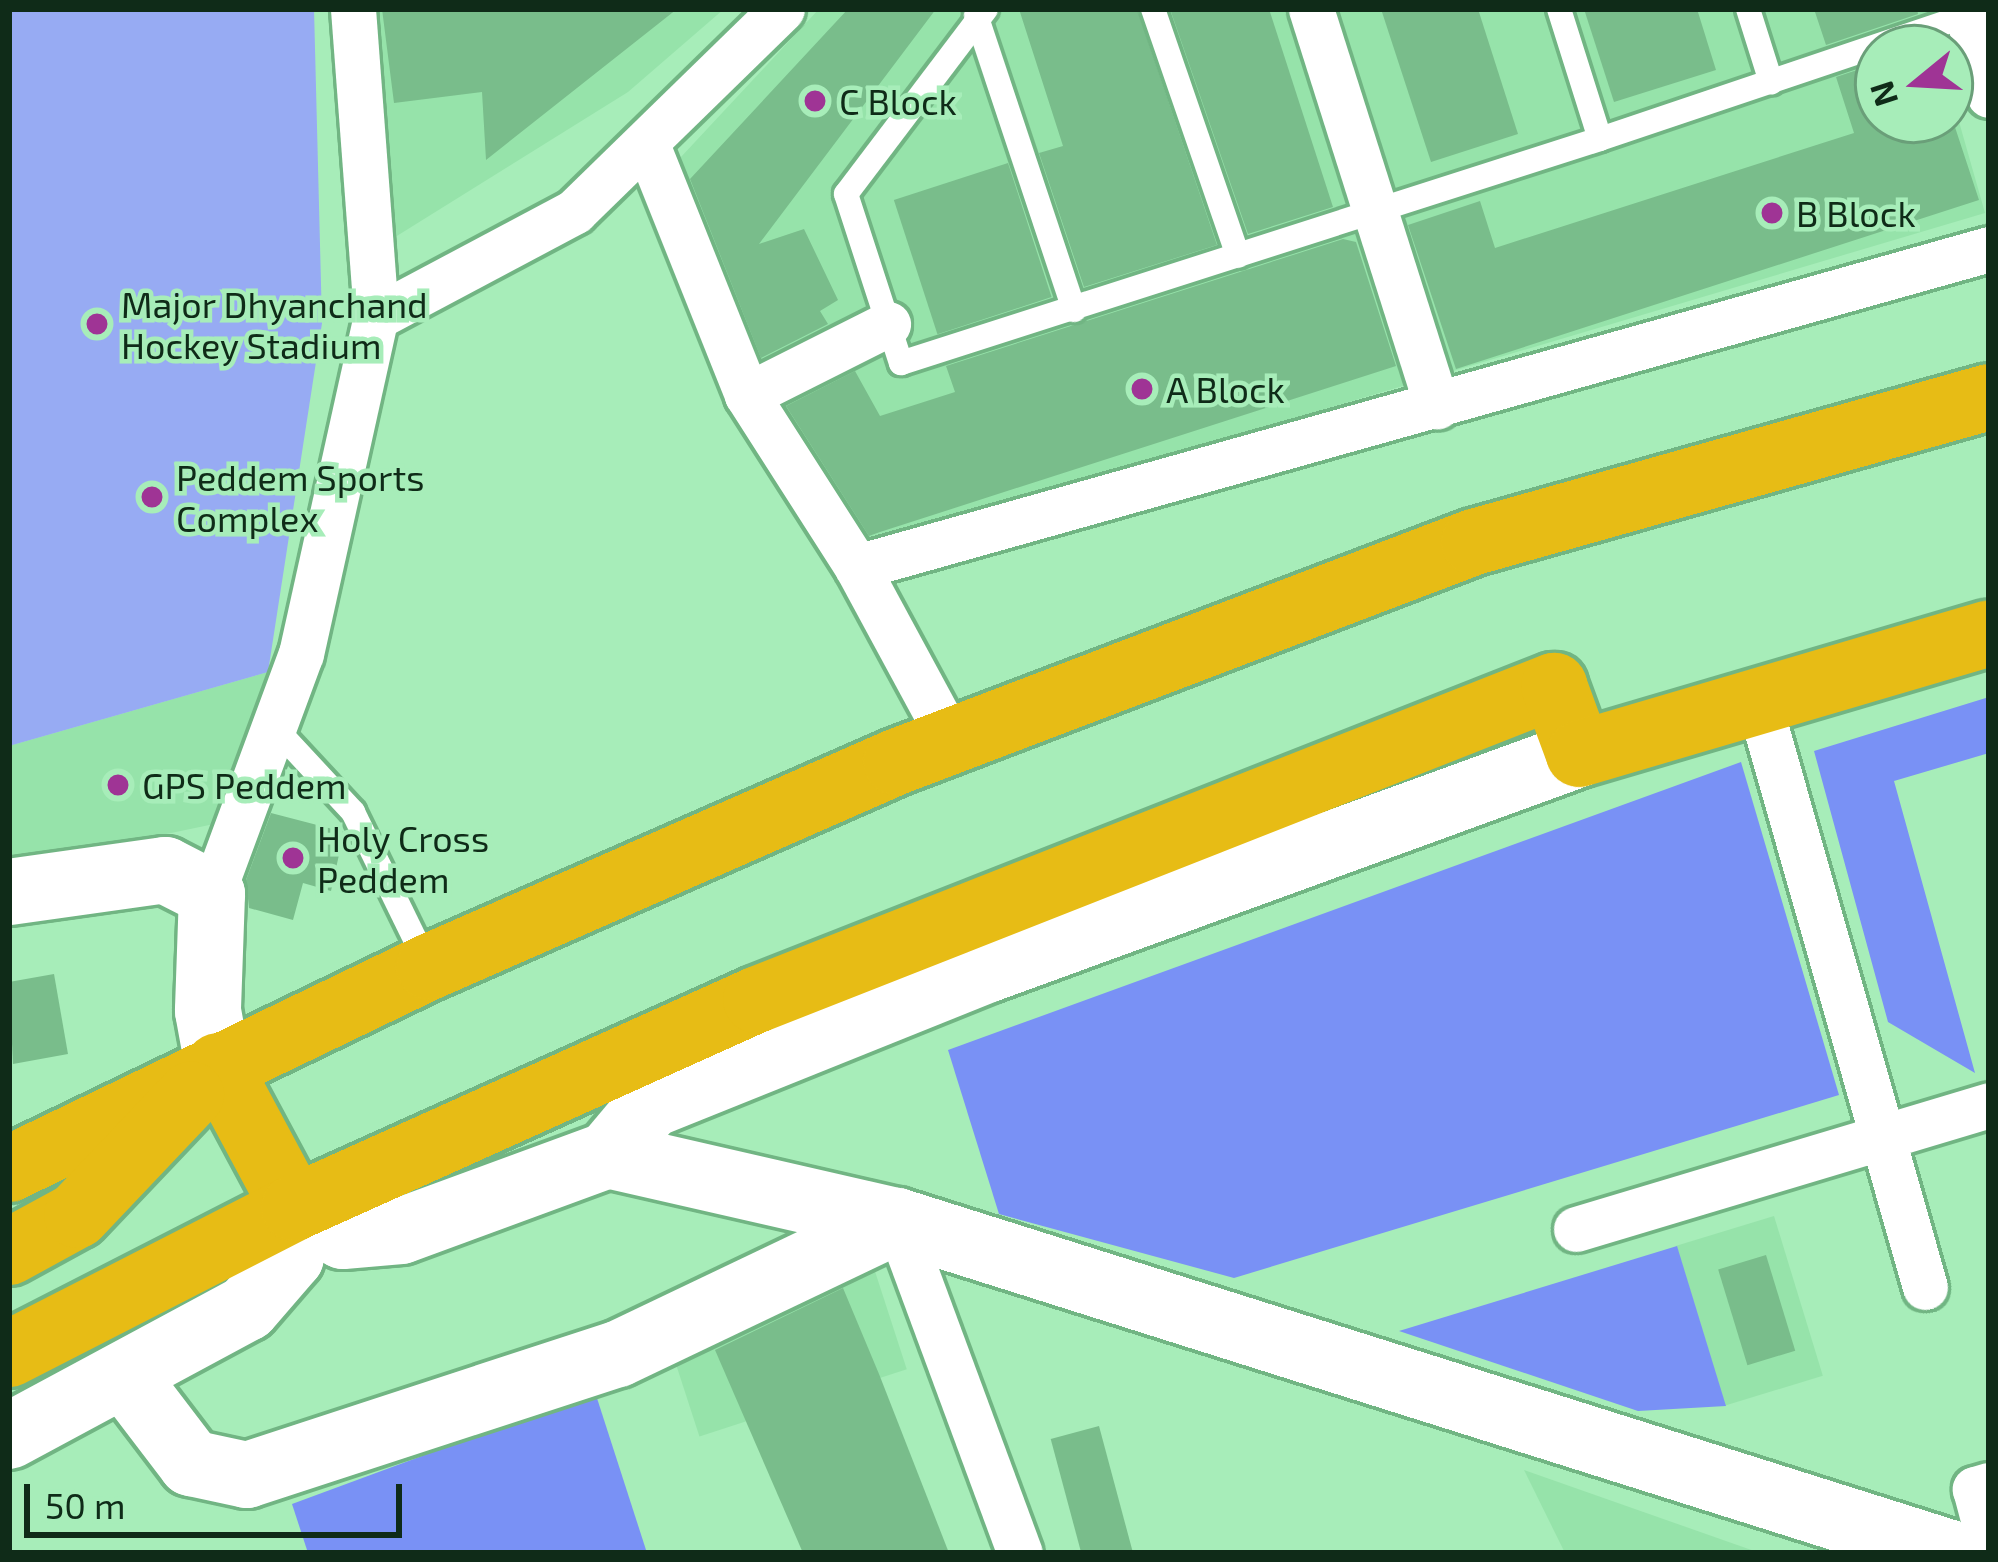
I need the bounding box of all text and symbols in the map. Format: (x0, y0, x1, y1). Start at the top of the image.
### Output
north arrow (1854, 24, 1974, 144)
text: N (1860, 77, 1905, 112)
place label: C Block (839, 79, 957, 123)
marker: C Block (802, 88, 828, 114)
place label: B Block (1796, 191, 1916, 235)
marker: B Block (1759, 200, 1785, 226)
place label: Major Dhyanchand Hockey Stadium (121, 281, 428, 366)
marker: Major Dhyanchand Hockey Stadium (84, 311, 110, 337)
place label: A Block (1166, 367, 1286, 411)
marker: A Block (1129, 376, 1155, 402)
place label: Peddem Sports Complex (176, 454, 424, 539)
marker: Peddem Sports Complex (139, 484, 165, 510)
place label: GPS Peddem (142, 763, 347, 807)
marker: GPS Peddem (105, 772, 131, 798)
place label: Holy Cross Peddem (317, 815, 490, 900)
marker: Holy Cross Peddem (280, 845, 306, 871)
scale bar (30, 1460, 408, 1534)
text: 50 m (45, 1483, 126, 1526)

